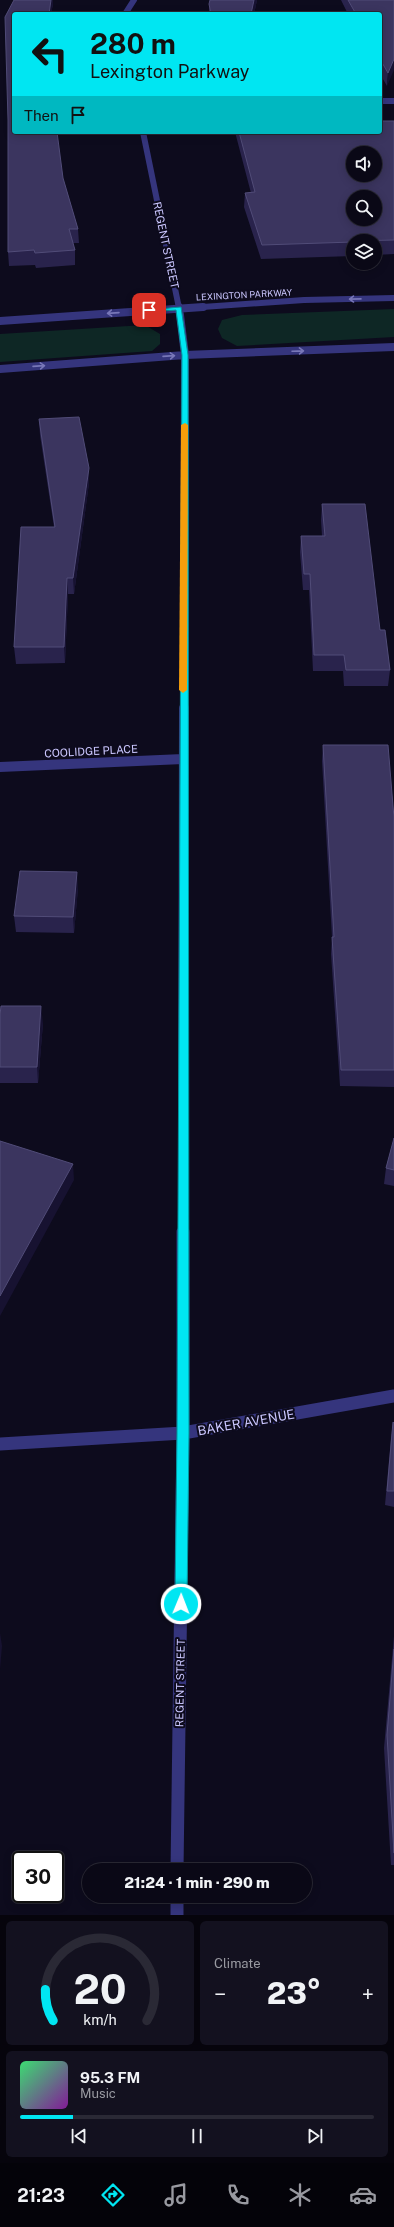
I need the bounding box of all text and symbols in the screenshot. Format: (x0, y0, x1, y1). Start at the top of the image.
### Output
text: 280 m (90, 27, 176, 60)
icon: left (24, 28, 76, 80)
text: Lexington Parkway (90, 61, 249, 82)
icon: arrive (67, 104, 89, 126)
text: Then (24, 107, 59, 124)
map controls (346, 146, 382, 270)
button: sound (346, 146, 382, 182)
button: search (346, 190, 382, 226)
street label: REGENT STREET (151, 201, 181, 290)
button: layers (346, 234, 382, 270)
street label: LEXINGTON PARKWAY (196, 286, 293, 303)
pin (132, 293, 166, 327)
one-way arrow (349, 295, 362, 303)
icon: arrive (138, 299, 160, 321)
one-way arrow (107, 309, 120, 316)
one-way arrow (291, 347, 304, 354)
one-way arrow (162, 353, 175, 360)
one-way arrow (32, 362, 45, 369)
street label: COOLIDGE PLACE (44, 743, 138, 759)
street label: BAKER AVENUE (196, 1407, 296, 1438)
position arrow (160, 1583, 202, 1625)
street label: REGENT STREET (173, 1638, 187, 1727)
speed limit sign: 30 (12, 1851, 64, 1903)
text: 21:24 · 1 min · 290 m (124, 1874, 270, 1891)
text: Climate (214, 1956, 261, 1971)
text: 20 (73, 1964, 127, 2013)
text: 23° (267, 1975, 321, 2011)
text: − (214, 1981, 226, 2007)
text: + (362, 1981, 374, 2007)
text: km/h (83, 2011, 117, 2028)
text: 95.3 FM (80, 2069, 140, 2086)
text: Music (80, 2086, 116, 2101)
icon: previous (68, 2125, 90, 2147)
icon: pause (186, 2125, 208, 2147)
icon: next (304, 2125, 326, 2147)
icon: directions (99, 2181, 127, 2209)
icon: music (162, 2181, 190, 2209)
icon: phone (224, 2181, 252, 2209)
icon: climate (286, 2181, 314, 2209)
icon: car (349, 2181, 377, 2209)
text: 21:23 (17, 2185, 65, 2206)

